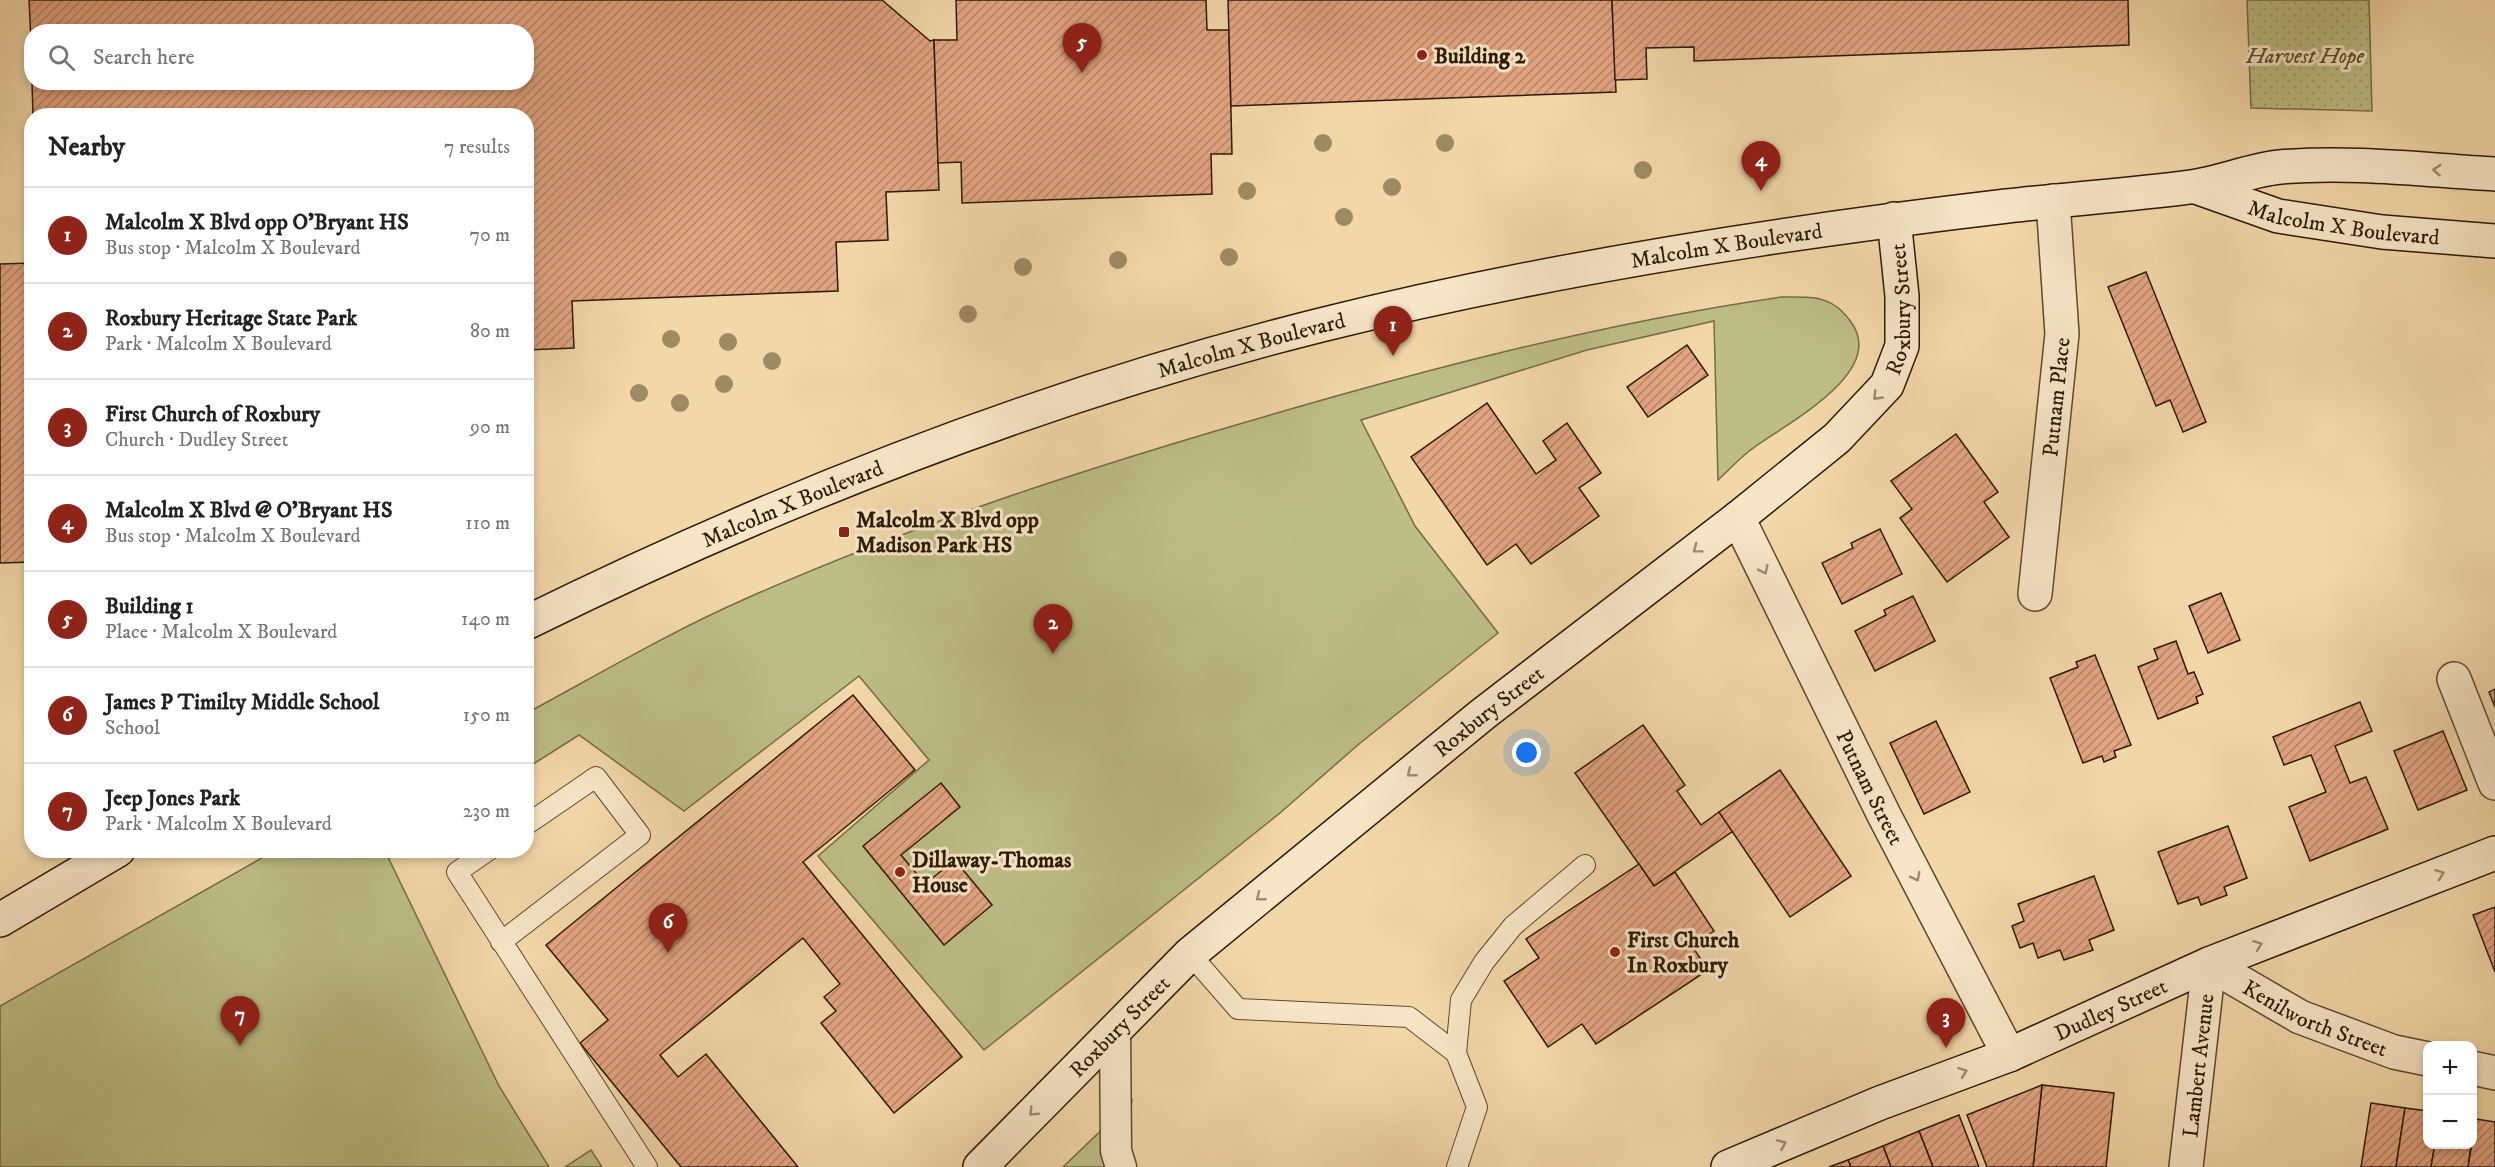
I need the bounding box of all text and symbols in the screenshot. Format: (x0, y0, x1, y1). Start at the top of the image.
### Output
pin: 5 (1062, 23, 1102, 73)
search box (24, 24, 534, 90)
icon: search (45, 41, 78, 74)
place label: Building 2 (1434, 43, 1526, 70)
park label: Harvest Hope (2245, 43, 2365, 70)
text: Search here (93, 44, 195, 71)
marker: Building 2 (1415, 48, 1429, 62)
text: Nearby (48, 131, 125, 164)
text: 7 results (444, 135, 510, 160)
pin: 4 (1742, 142, 1780, 191)
one-way arrow (2432, 164, 2441, 177)
street label: Malcolm X Boulevard (2244, 194, 2440, 252)
text: Malcolm X Blvd opp O'Bryant HS (105, 209, 409, 236)
street label: Malcolm X Boulevard (1629, 218, 1824, 275)
text: 1 (64, 223, 71, 248)
text: 70 m (469, 223, 510, 248)
text: Bus stop · Malcolm X Boulevard (105, 236, 361, 261)
street label: Roxbury Street (1880, 242, 1917, 379)
text: Roxbury Heritage State Park (105, 305, 357, 332)
pin: 1 (1374, 306, 1412, 356)
street label: Malcolm X Boulevard (1154, 308, 1348, 385)
text: 2 (63, 319, 72, 344)
text: 80 m (470, 319, 510, 344)
text: Park · Malcolm X Boulevard (105, 332, 332, 357)
street label: Putnam Place (2037, 336, 2077, 458)
one-way arrow (1873, 390, 1884, 400)
text: First Church of Roxbury (105, 401, 320, 428)
text: 3 (64, 415, 71, 440)
text: 90 m (470, 415, 510, 440)
text: Church · Dudley Street (105, 428, 288, 453)
street label: Malcolm X Boulevard (698, 455, 887, 554)
text: Malcolm X Blvd @ O'Bryant HS (105, 497, 393, 524)
place label: Malcolm X Blvd opp Madison Park HS (856, 507, 1039, 559)
text: 4 (62, 511, 73, 536)
text: 110 m (465, 511, 510, 536)
text: Bus stop · Malcolm X Boulevard (105, 524, 361, 549)
marker: Malcolm X Blvd opp Madison Park HS (837, 525, 851, 539)
one-way arrow (1692, 542, 1703, 553)
one-way arrow (1757, 564, 1769, 575)
text: Building 1 (105, 593, 193, 620)
pin: 2 (1034, 604, 1072, 654)
text: 5 (63, 607, 72, 632)
text: 140 m (461, 607, 510, 632)
text: Place · Malcolm X Boulevard (105, 620, 337, 645)
street label: Roxbury Street (1429, 660, 1549, 764)
text: James P Timilty Middle School (105, 689, 379, 716)
text: 6 (62, 703, 73, 728)
text: 150 m (463, 703, 510, 728)
text: School (105, 716, 160, 741)
street label: Putnam Street (1829, 726, 1909, 850)
your location (1512, 738, 1541, 767)
one-way arrow (1407, 766, 1418, 777)
text: Jeep Jones Park (105, 785, 240, 812)
text: 7 (62, 799, 73, 824)
text: 230 m (463, 799, 510, 824)
text: Park · Malcolm X Boulevard (105, 812, 332, 837)
place label: Dillaway-Thomas House (912, 847, 1072, 899)
marker: Dillaway-Thomas House (893, 865, 907, 879)
one-way arrow (2434, 869, 2445, 882)
one-way arrow (1909, 870, 1920, 881)
one-way arrow (1256, 890, 1267, 901)
pin: 6 (648, 904, 688, 953)
place label: First Church In Roxbury (1627, 927, 1740, 979)
one-way arrow (2252, 940, 2263, 952)
marker: First Church In Roxbury (1608, 945, 1622, 959)
street label: Roxbury Street (1064, 970, 1176, 1084)
street label: Dudley Street (2050, 973, 2172, 1048)
street label: Kenilworth Street (2237, 975, 2391, 1063)
street label: Lambert Avenue (2177, 992, 2221, 1139)
pin: 7 (220, 996, 260, 1046)
pin: 3 (1926, 998, 1966, 1048)
map controls (2423, 1041, 2477, 1149)
button: + (2423, 1041, 2477, 1095)
one-way arrow (1957, 1066, 1968, 1079)
button: − (2423, 1095, 2477, 1149)
one-way arrow (1029, 1104, 1040, 1115)
one-way arrow (1776, 1139, 1787, 1151)

